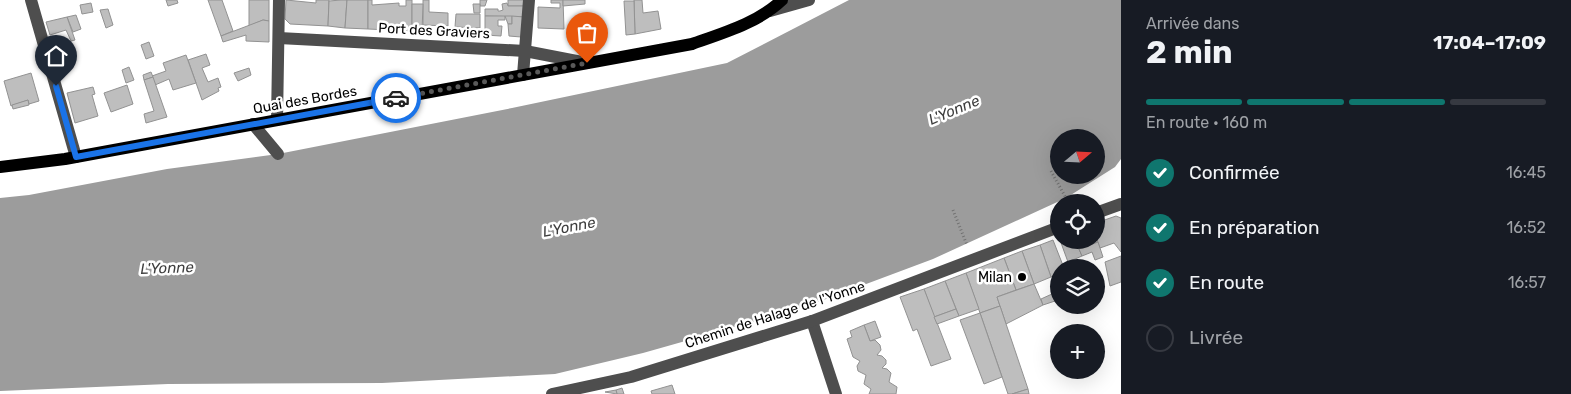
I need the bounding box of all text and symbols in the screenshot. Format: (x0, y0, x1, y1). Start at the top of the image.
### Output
pin (566, 12, 608, 63)
text: Arrivée dans (1146, 14, 1239, 33)
icon: bag (573, 19, 601, 47)
street label: Port des Graviers (378, 20, 490, 42)
text: 17:04–17:09 (1433, 31, 1546, 54)
text: 2 min (1146, 33, 1233, 71)
pin (35, 35, 77, 86)
icon: home (42, 42, 70, 70)
courier (371, 73, 421, 123)
street label: Quai des Bordes (252, 83, 358, 117)
icon: car (382, 84, 410, 112)
water label: L'Yonne (926, 91, 983, 129)
text: En route · 160 m (1146, 113, 1267, 132)
north arrow (1050, 129, 1105, 184)
map controls (1050, 129, 1105, 379)
icon: check (1146, 159, 1174, 187)
text: Confirmée (1189, 161, 1280, 184)
text: 16:45 (1506, 163, 1546, 182)
button: locate (1050, 194, 1105, 249)
water label: L'Yonne (541, 213, 598, 241)
icon: check (1146, 214, 1174, 242)
text: En préparation (1189, 216, 1319, 239)
text: 16:52 (1507, 218, 1546, 237)
water label: L'Yonne (140, 258, 195, 278)
button: layers (1050, 259, 1105, 314)
place label: Milan (978, 269, 1012, 286)
icon: check (1146, 269, 1174, 297)
marker: Milan (1016, 271, 1028, 283)
text: En route (1189, 271, 1264, 294)
text: 16:57 (1508, 273, 1546, 292)
street label: Chemin de Halage de l'Yonne (683, 278, 867, 352)
button: + (1050, 324, 1105, 379)
text: Livrée (1189, 326, 1243, 349)

